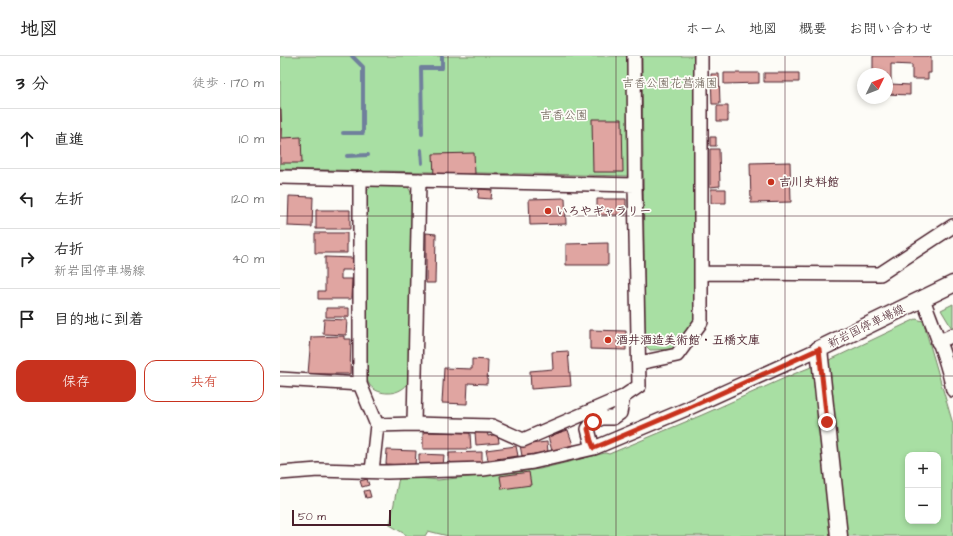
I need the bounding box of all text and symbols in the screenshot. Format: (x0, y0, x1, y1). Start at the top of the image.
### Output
text: 地図 (20, 16, 58, 43)
text: ホーム (686, 19, 727, 39)
text: 地図 (749, 19, 777, 39)
text: 概要 (799, 19, 827, 39)
text: お問い合わせ (849, 19, 933, 39)
north arrow (857, 68, 893, 104)
text: 3 分 (16, 72, 48, 96)
text: 徒歩 · 170 m (193, 74, 264, 92)
park label: 吉香公園花菖蒲園 (622, 75, 718, 92)
park label: 吉香公園 (540, 107, 588, 124)
icon: ahead (16, 128, 38, 150)
text: 直進 (54, 129, 84, 150)
text: 10 m (239, 130, 264, 148)
place label: 吉川史料館 (779, 174, 839, 191)
marker: 吉川史料館 (766, 177, 776, 187)
icon: left (16, 188, 38, 210)
text: 左折 (54, 189, 84, 210)
text: 120 m (231, 190, 264, 208)
place label: いろやギャラリー (556, 203, 651, 220)
marker: いろやギャラリー (543, 206, 553, 216)
text: 右折 (54, 239, 84, 260)
icon: right (16, 248, 38, 270)
text: 40 m (232, 250, 264, 268)
text: 新岩国停車場線 (54, 262, 145, 280)
street label: 新岩国停車場線 (825, 300, 908, 353)
icon: arrive (16, 308, 38, 330)
text: 目的地に到着 (54, 309, 144, 330)
place label: 酒井酒造美術館・五橋文庫 (616, 332, 760, 349)
marker: 酒井酒造美術館・五橋文庫 (603, 335, 613, 345)
button: 保存 (16, 360, 136, 402)
button: 共有 (144, 360, 264, 402)
route start (584, 413, 602, 431)
route end (818, 413, 836, 431)
map controls (905, 452, 941, 524)
button: + (905, 452, 941, 488)
button: − (905, 488, 941, 524)
scale bar (292, 508, 391, 527)
text: 50 m (298, 509, 326, 524)

